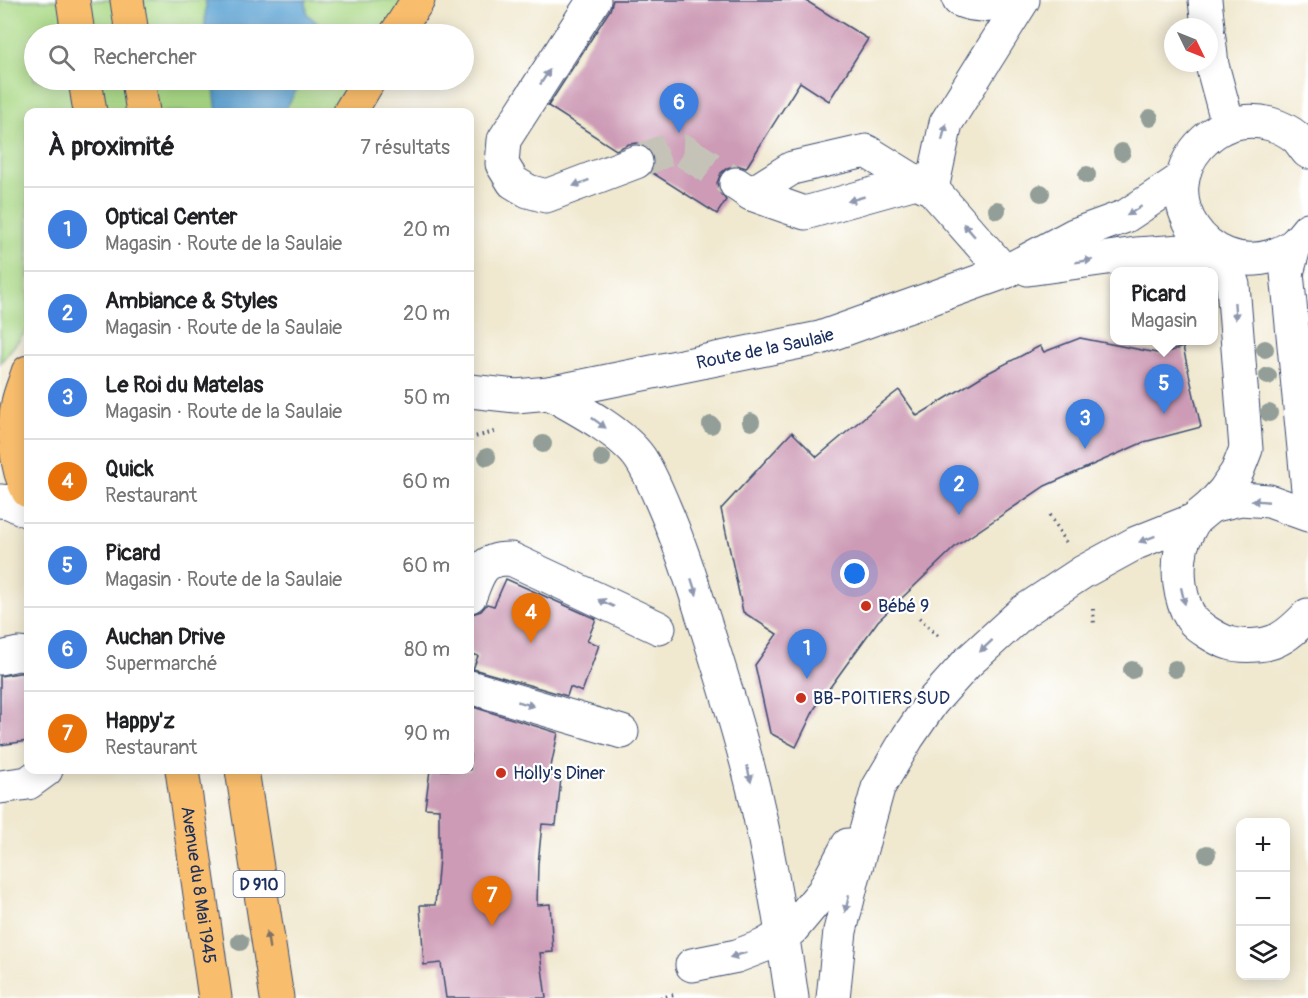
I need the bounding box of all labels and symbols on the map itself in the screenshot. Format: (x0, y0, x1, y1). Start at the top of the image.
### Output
north arrow (1164, 18, 1218, 72)
one-way arrow (539, 68, 550, 85)
pin: 6 (660, 84, 698, 133)
one-way arrow (940, 123, 950, 141)
one-way arrow (572, 179, 590, 188)
one-way arrow (847, 195, 865, 204)
one-way arrow (1126, 205, 1142, 216)
one-way arrow (963, 223, 976, 238)
one-way arrow (1075, 257, 1094, 266)
one-way arrow (1230, 301, 1239, 320)
street label: Route de la Saulaie (694, 323, 837, 375)
pin: 5 (1144, 364, 1184, 414)
pin: 3 (1066, 400, 1104, 449)
one-way arrow (591, 416, 606, 428)
pin: 2 (940, 466, 978, 515)
one-way arrow (1251, 496, 1270, 506)
one-way arrow (1138, 534, 1156, 544)
your location (840, 559, 869, 588)
one-way arrow (690, 578, 699, 596)
one-way arrow (1179, 587, 1189, 605)
pin: 4 (512, 594, 550, 643)
place label: Bébé 9 (878, 595, 929, 618)
one-way arrow (597, 598, 615, 608)
marker: Bébé 9 (859, 599, 873, 613)
pin: 1 (788, 630, 826, 679)
one-way arrow (979, 639, 994, 652)
place label: BB-POITIERS SUD (813, 687, 950, 710)
marker: BB-POITIERS SUD (794, 691, 808, 705)
one-way arrow (517, 700, 535, 709)
place label: Holly's Diner (513, 762, 606, 785)
one-way arrow (745, 765, 755, 784)
marker: Holly's Diner (494, 766, 508, 780)
street label: Avenue du 8 Mai 1945 (175, 805, 221, 965)
road number: D 910 (234, 871, 284, 897)
pin: 7 (472, 876, 512, 926)
one-way arrow (841, 895, 851, 914)
one-way arrow (263, 931, 272, 950)
one-way arrow (729, 951, 747, 960)

